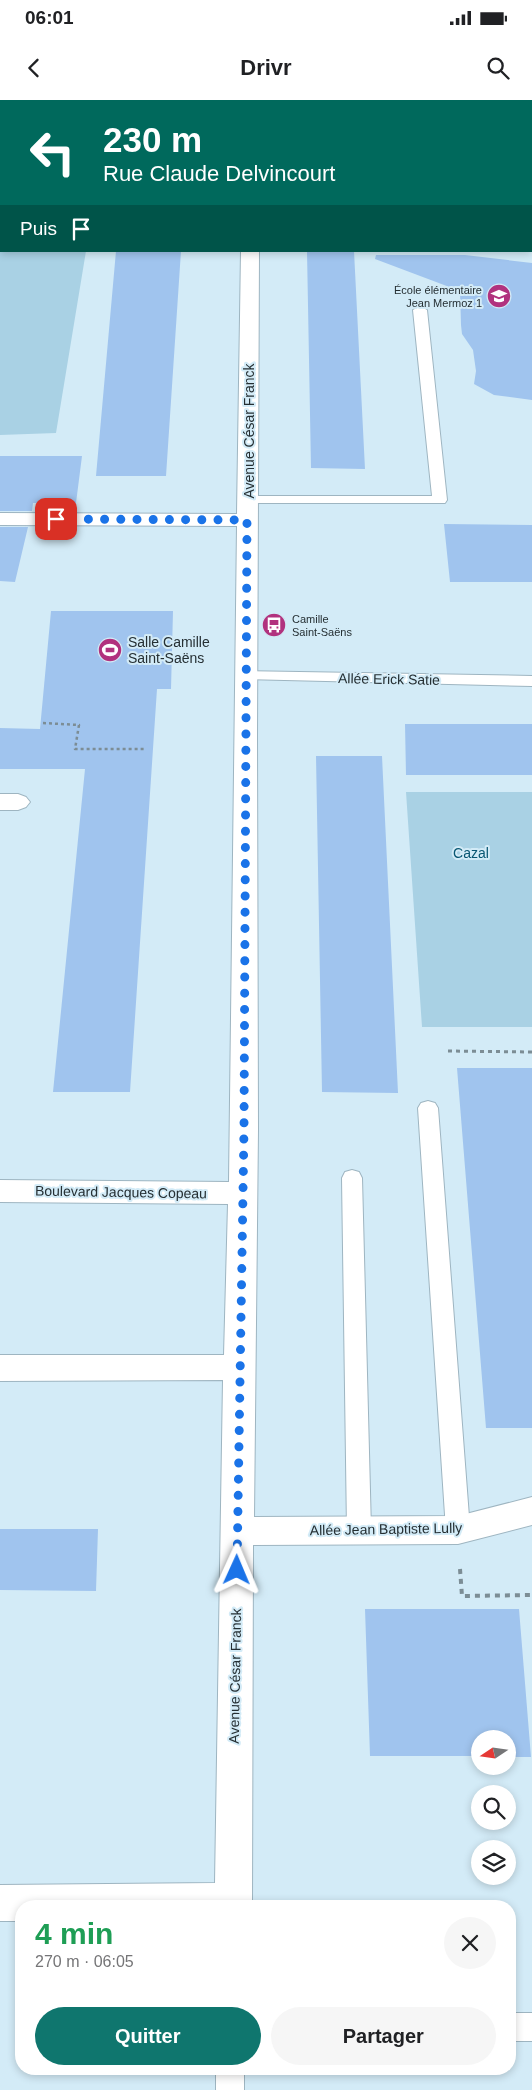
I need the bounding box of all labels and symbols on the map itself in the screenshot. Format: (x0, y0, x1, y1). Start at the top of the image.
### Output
school or university icon: École élémentaire Jean Mermoz 1 (486, 283, 512, 309)
place label: École élémentaire Jean Mermoz 1 (394, 284, 482, 309)
street label: Avenue César Franck (241, 362, 257, 499)
pin (35, 498, 77, 540)
bus stop icon: Camille Saint-Saëns (261, 612, 287, 638)
place label: Camille Saint-Saëns (292, 613, 352, 638)
place label: Salle Camille Saint-Saëns (128, 634, 210, 666)
sports icon: Salle Camille Saint-Saëns (97, 637, 123, 663)
street label: Allée Erick Satie (338, 670, 440, 688)
park label: Cazal (453, 845, 489, 861)
street label: Boulevard Jacques Copeau (35, 1183, 207, 1201)
street label: Allée Jean Baptiste Lully (310, 1520, 462, 1538)
position arrow (210, 1543, 262, 1595)
street label: Avenue César Franck (226, 1607, 244, 1744)
north arrow (471, 1730, 516, 1775)

